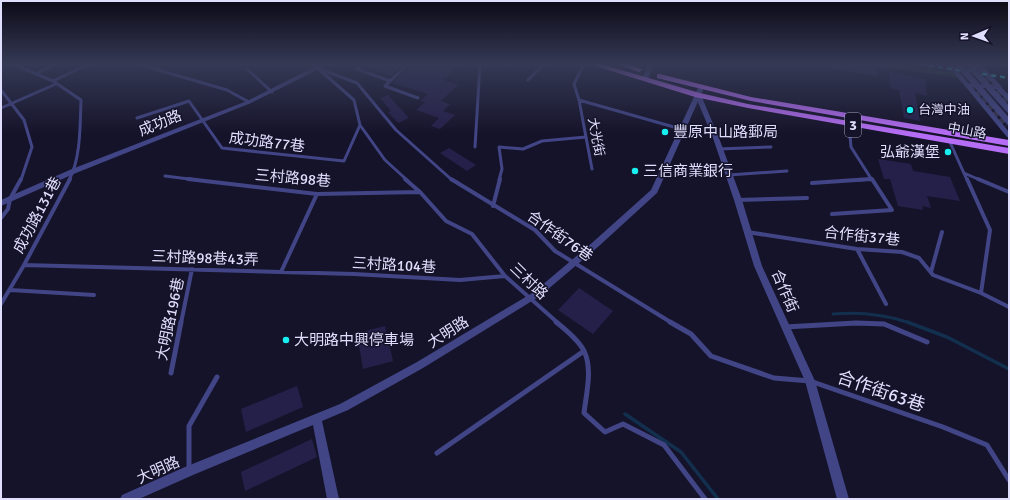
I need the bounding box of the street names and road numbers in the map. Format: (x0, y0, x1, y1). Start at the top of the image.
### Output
street label: 成功路 (136, 106, 184, 140)
road number: 3 (845, 113, 861, 137)
street label: 大光街 (584, 116, 608, 158)
street label: 中山路 (946, 120, 988, 142)
street label: 成功路77巷 (228, 128, 306, 156)
street label: 三村路98巷 (254, 166, 332, 190)
street label: 成功路131巷 (9, 174, 65, 256)
street label: 合作街76巷 (524, 207, 596, 265)
street label: 合作街37巷 (823, 223, 901, 249)
street label: 三村路98巷43弄 (151, 247, 259, 269)
street label: 三村路104巷 (351, 254, 437, 276)
street label: 三村路 (507, 259, 551, 303)
street label: 合作街 (768, 267, 802, 315)
street label: 大明路196巷 (152, 276, 188, 362)
street label: 大明路 (424, 312, 472, 352)
street label: 合作街63巷 (834, 366, 928, 416)
street label: 大明路 (134, 453, 182, 487)

